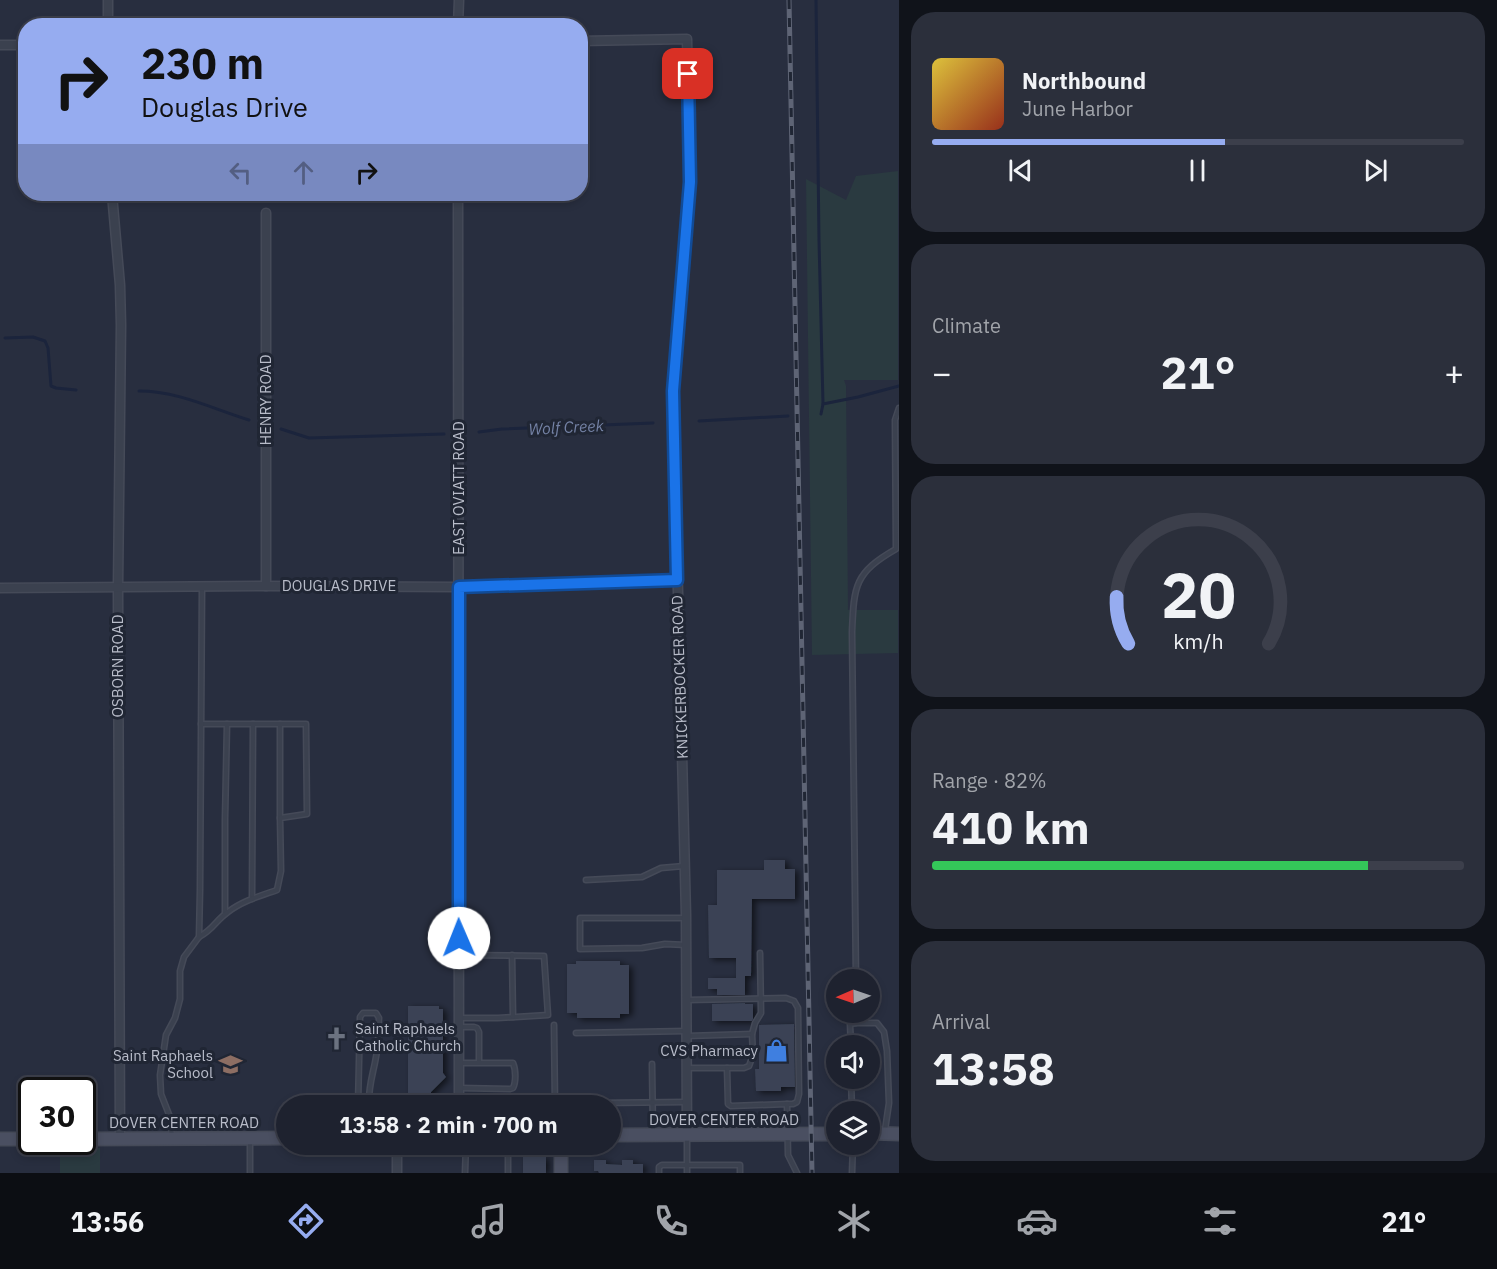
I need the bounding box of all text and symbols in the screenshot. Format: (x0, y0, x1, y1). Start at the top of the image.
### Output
text: 230 m (141, 36, 264, 91)
icon: right (42, 42, 120, 120)
pin (662, 48, 713, 99)
icon: arrive (671, 57, 704, 90)
text: Northbound (1022, 66, 1146, 95)
text: Douglas Drive (141, 89, 308, 124)
text: June Harbor (1022, 95, 1133, 122)
icon: previous (1004, 154, 1037, 187)
icon: pause (1181, 154, 1214, 187)
icon: next (1359, 154, 1392, 187)
icon: left (224, 156, 257, 189)
icon: ahead (287, 156, 320, 189)
icon: right (350, 156, 383, 189)
text: Climate (932, 312, 1001, 339)
text: 21° (1160, 343, 1236, 401)
text: − (932, 351, 952, 394)
text: + (1444, 351, 1464, 394)
street label: HENRY ROAD (256, 355, 275, 445)
water label: Wolf Creek (528, 415, 605, 439)
street label: EAST OVIATT ROAD (449, 421, 468, 555)
text: 20 (1161, 554, 1235, 635)
street label: DOUGLAS DRIVE (282, 576, 396, 595)
street label: KNICKERBOCKER ROAD (667, 595, 692, 759)
street label: OSBORN ROAD (108, 614, 127, 718)
text: km/h (1173, 627, 1223, 655)
text: Range · 82% (932, 767, 1047, 794)
text: 410 km (932, 798, 1090, 856)
position arrow (427, 906, 491, 970)
north arrow (826, 969, 880, 1023)
map controls (826, 969, 880, 1155)
text: Arrival (932, 1008, 990, 1035)
place label: Saint Raphaels Catholic Church (355, 1019, 461, 1055)
church icon: Saint Raphaels Catholic Church (324, 1025, 350, 1051)
button: sound (826, 1035, 880, 1089)
shop icon: CVS Pharmacy (763, 1038, 789, 1064)
text: 13:58 (932, 1039, 1055, 1097)
place label: CVS Pharmacy (660, 1041, 759, 1060)
place label: Saint Raphaels School (113, 1046, 213, 1082)
school or university icon: Saint Raphaels School (218, 1052, 244, 1078)
speed limit sign: 30 (18, 1077, 96, 1155)
button: layers (826, 1101, 880, 1155)
text: 13:58 · 2 min · 700 m (339, 1110, 558, 1139)
street label: DOVER CENTER ROAD (649, 1110, 799, 1129)
street label: DOVER CENTER ROAD (109, 1113, 259, 1132)
icon: directions (285, 1200, 327, 1242)
icon: music (468, 1200, 510, 1242)
icon: phone (650, 1200, 692, 1242)
icon: climate (833, 1200, 875, 1242)
icon: car (1016, 1200, 1058, 1242)
icon: filters (1199, 1200, 1241, 1242)
text: 13:56 (70, 1204, 144, 1239)
text: 21° (1381, 1204, 1427, 1239)

